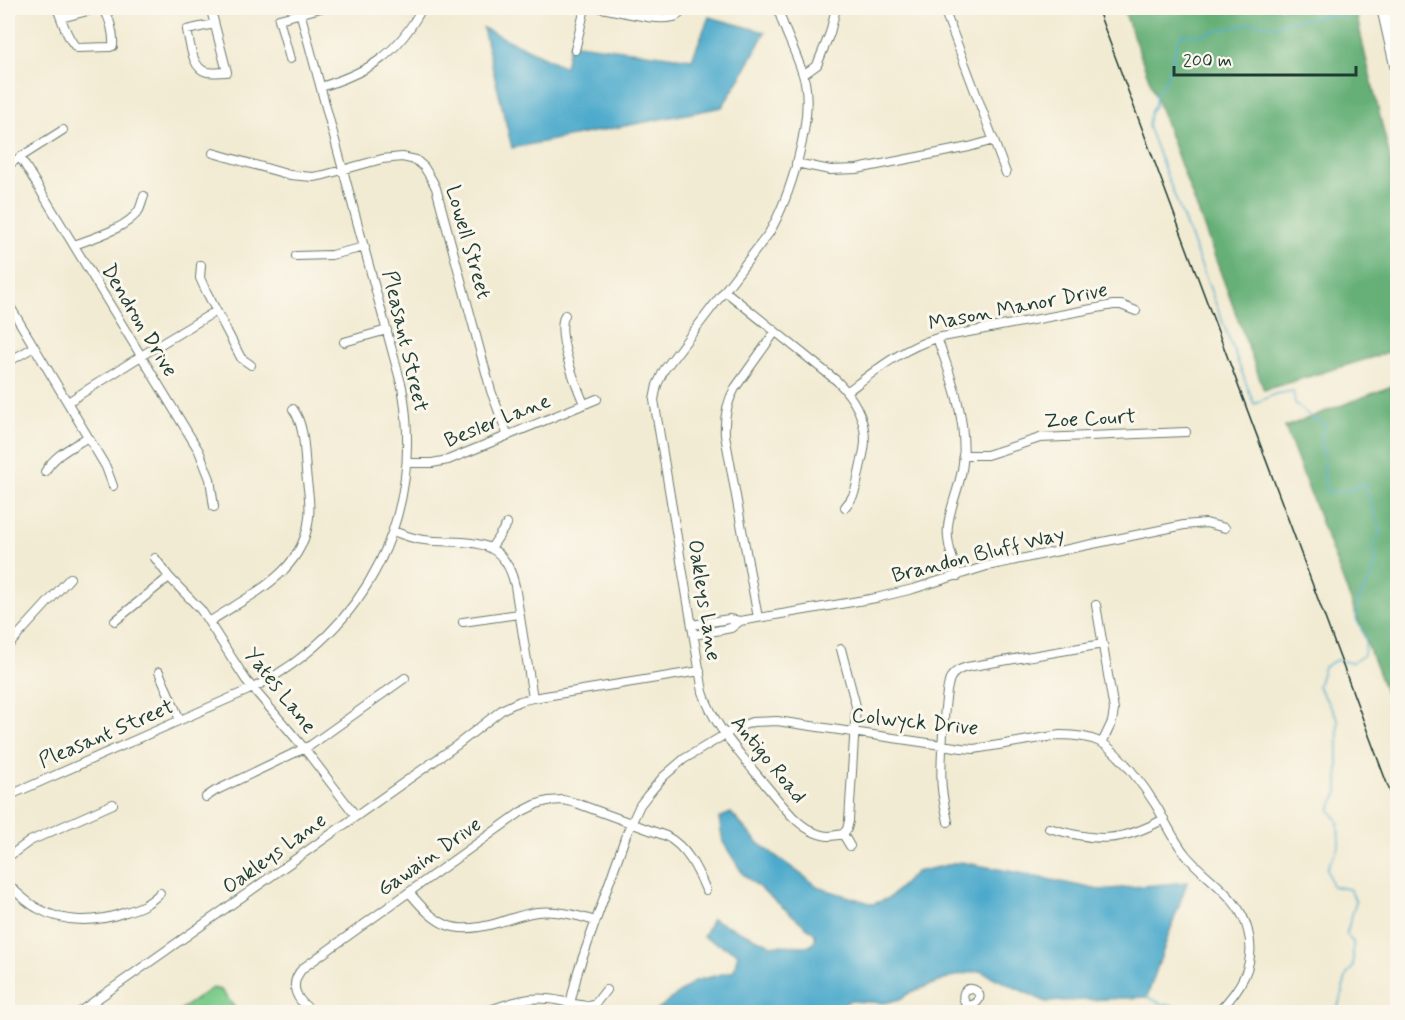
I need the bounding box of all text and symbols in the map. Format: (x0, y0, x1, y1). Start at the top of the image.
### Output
scale bar (1174, 39, 1356, 77)
text: 200 m (1183, 49, 1232, 73)
street label: Lowell Street (439, 182, 498, 302)
street label: Dendron Drive (94, 259, 184, 382)
street label: Pleasant Street (375, 268, 435, 415)
street label: Mason Manor Drive (926, 276, 1110, 338)
street label: Besler Lane (440, 387, 555, 455)
street label: Zoe Court (1044, 403, 1137, 435)
street label: Brandon Bluff Way (889, 520, 1068, 590)
street label: Oakleys Lane (681, 538, 727, 663)
street label: Yates Lane (238, 642, 323, 740)
street label: Pleasant Street (34, 693, 178, 775)
street label: Colwyck Drive (850, 701, 980, 743)
street label: Antigo Road (724, 710, 812, 809)
street label: Oakleys Lane (217, 807, 332, 901)
street label: Gawain Drive (372, 811, 487, 903)

